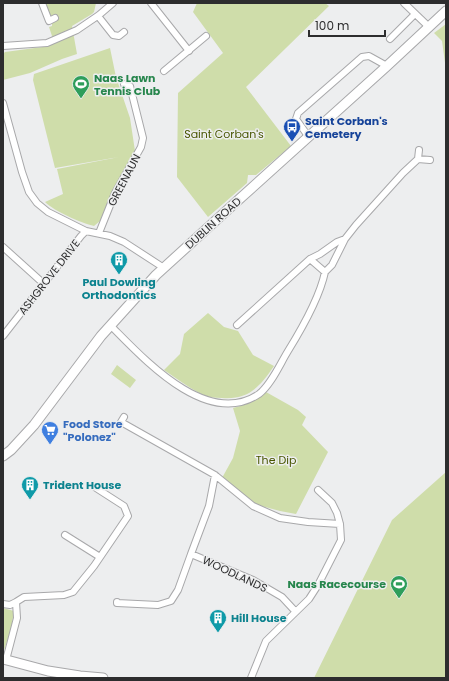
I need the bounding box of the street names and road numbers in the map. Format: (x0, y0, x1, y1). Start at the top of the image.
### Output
street label: GREENAUN (104, 151, 144, 209)
street label: DUBLIN ROAD (181, 193, 245, 253)
street label: ASHGROVE DRIVE (14, 236, 84, 318)
street label: WOODLANDS (200, 552, 270, 596)

